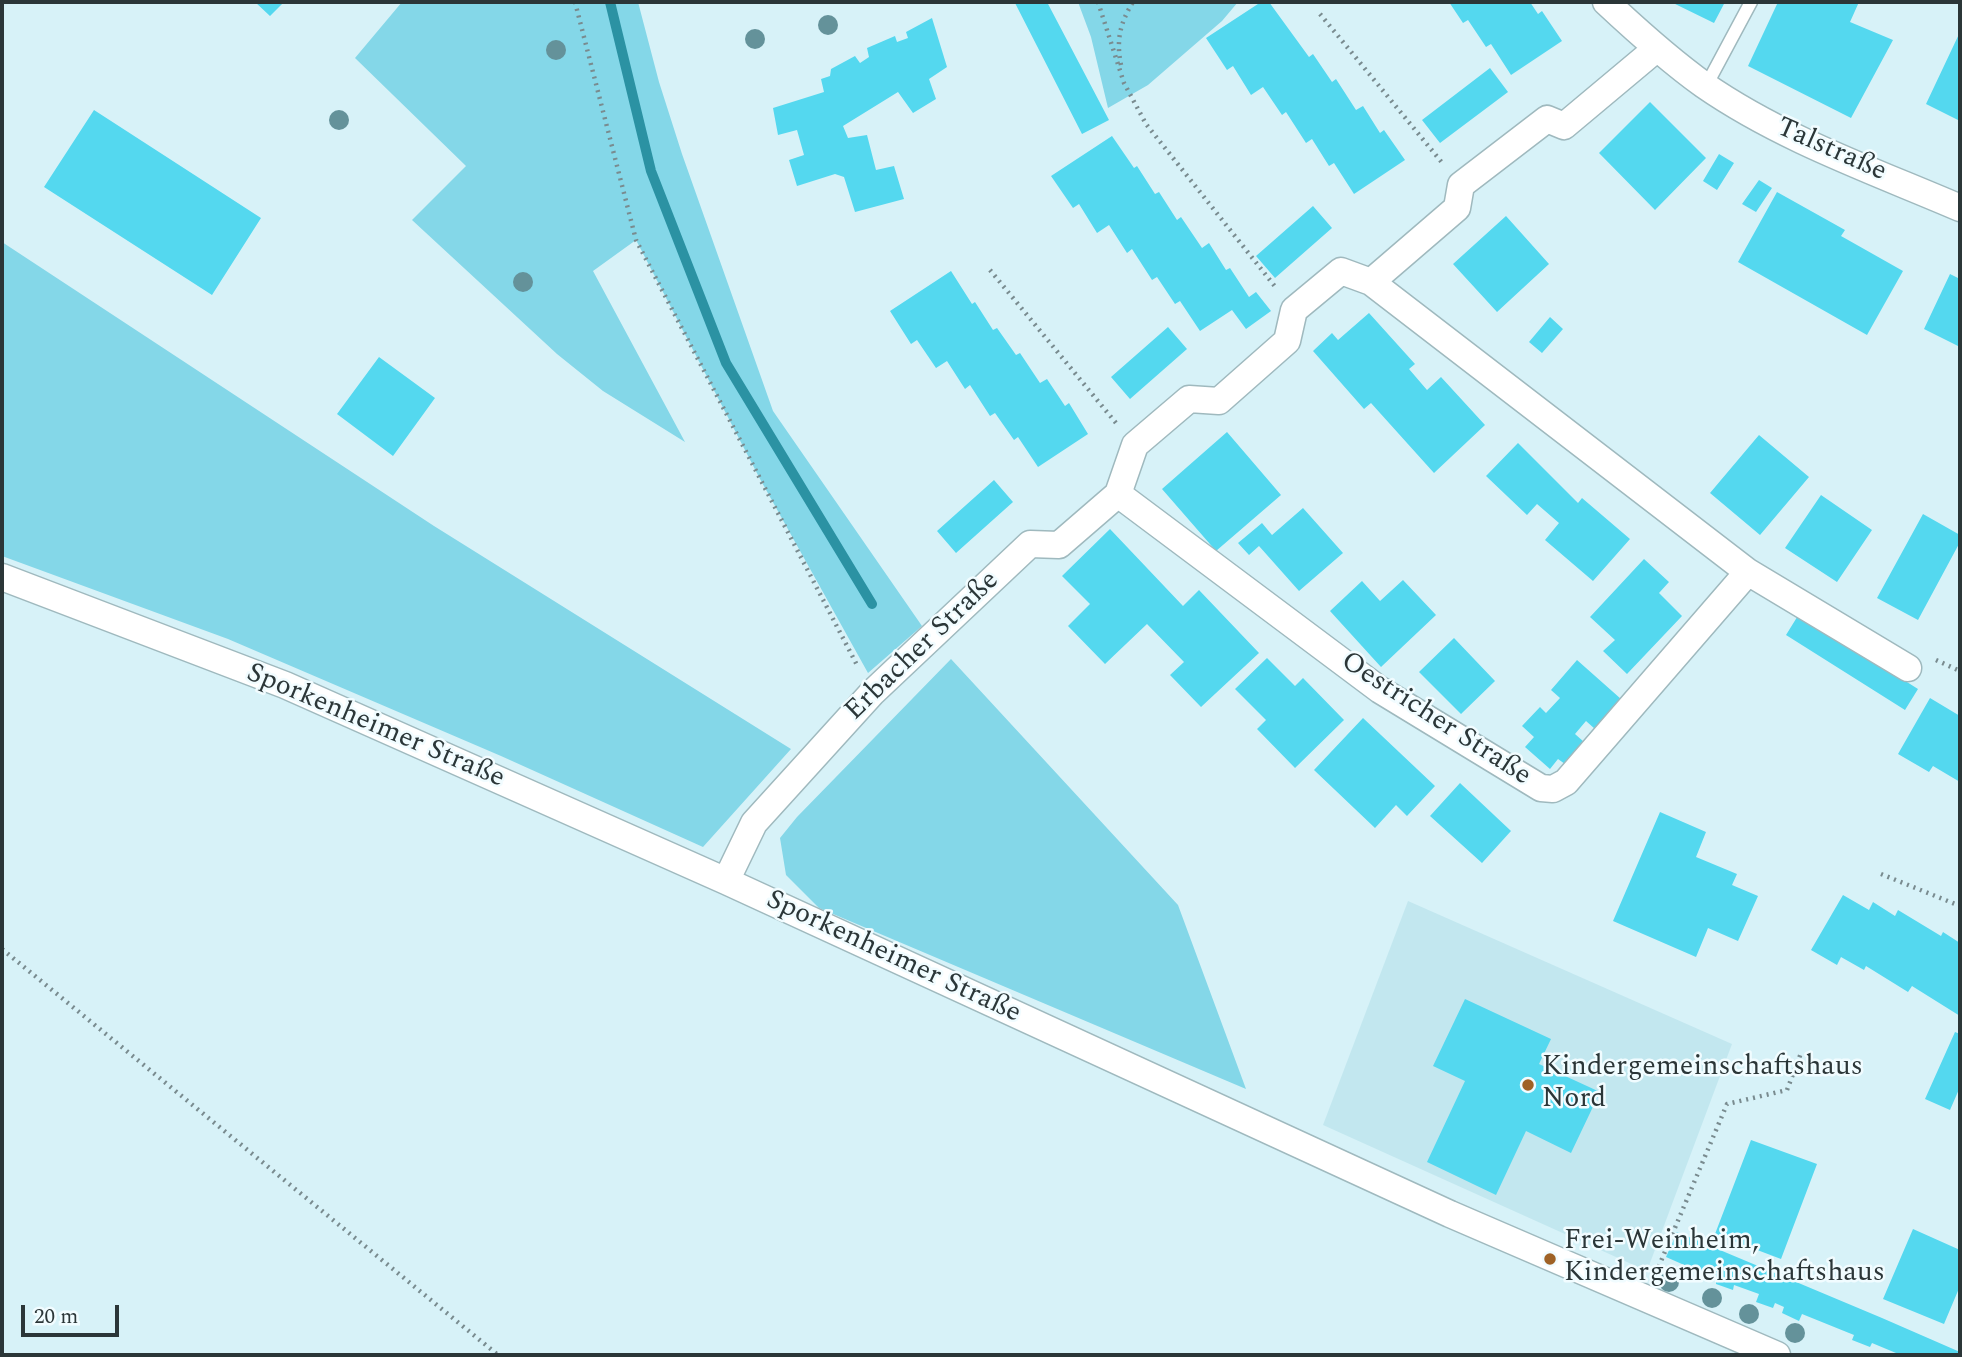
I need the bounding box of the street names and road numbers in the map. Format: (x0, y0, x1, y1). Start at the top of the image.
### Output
street label: Talstraße (1771, 112, 1891, 190)
street label: Erbacher Straße (839, 565, 1007, 729)
street label: Oestricher Straße (1333, 646, 1537, 794)
street label: Sporkenheimer Straße (241, 657, 509, 797)
street label: Sporkenheimer Straße (760, 884, 1026, 1032)

